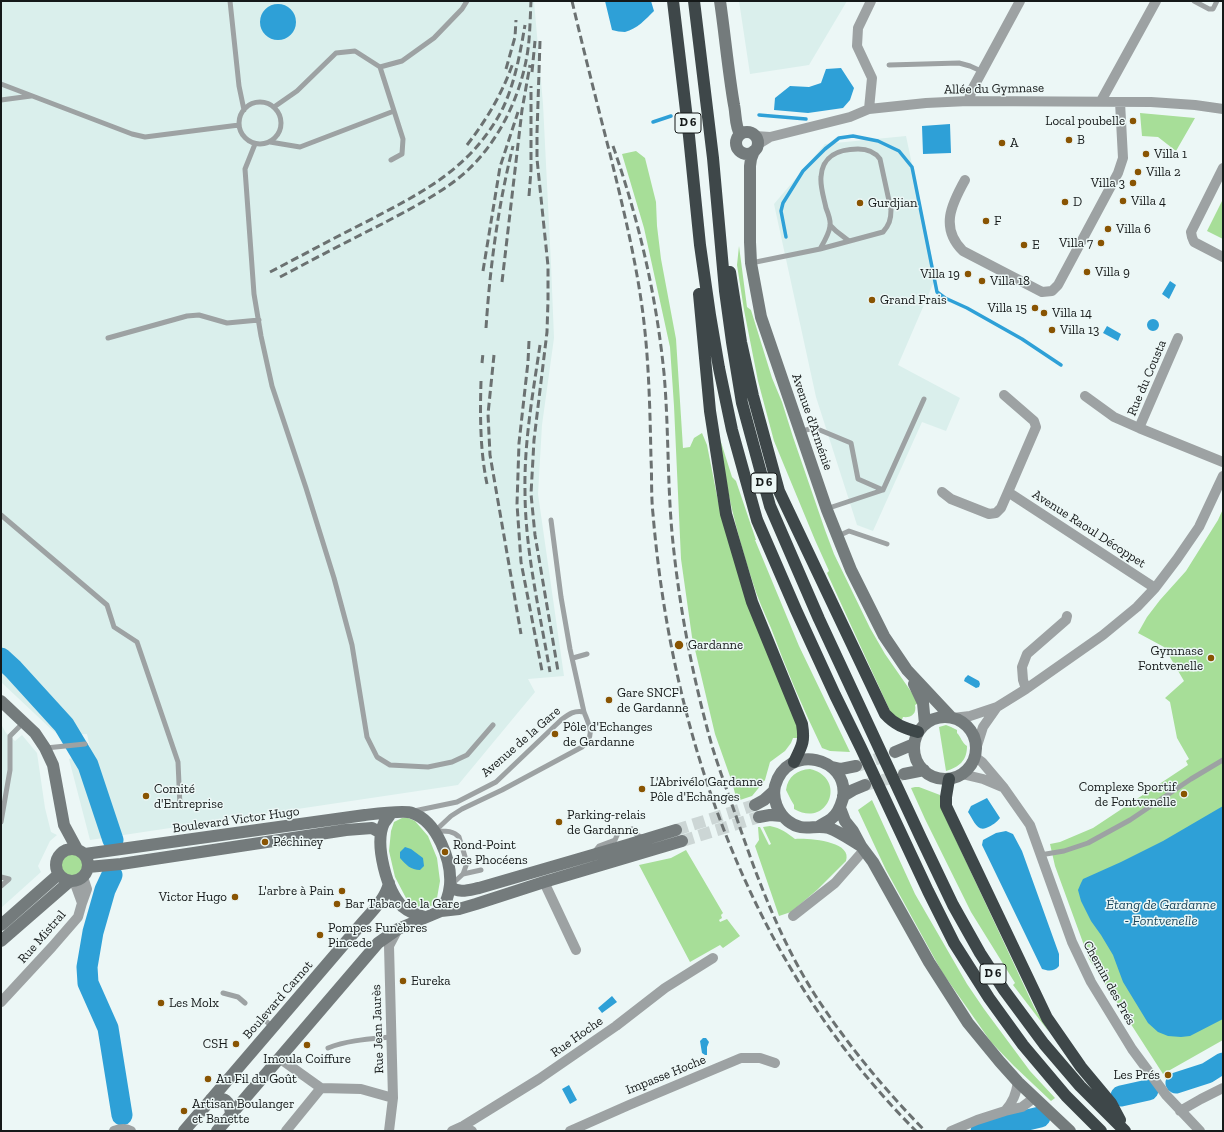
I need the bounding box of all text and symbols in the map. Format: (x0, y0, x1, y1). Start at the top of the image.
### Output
street label: Allée du Gymnase (944, 80, 1044, 98)
road number: D 6 (675, 113, 701, 133)
place label: Local poubelle (1045, 113, 1125, 129)
marker: Local poubelle (1128, 116, 1138, 126)
place label: B (1077, 132, 1085, 148)
place label: A (1010, 135, 1018, 151)
marker: B (1064, 135, 1074, 145)
marker: A (997, 138, 1007, 148)
place label: Villa 1 (1154, 146, 1187, 162)
marker: Villa 1 (1141, 149, 1151, 159)
place label: Villa 2 (1146, 164, 1181, 180)
marker: Villa 2 (1133, 167, 1143, 177)
place label: Villa 3 (1091, 175, 1125, 191)
marker: Villa 3 (1128, 178, 1138, 188)
place label: Villa 4 (1131, 193, 1166, 209)
place label: D (1073, 194, 1082, 210)
place label: Gurdjian (868, 195, 918, 211)
marker: Villa 4 (1118, 196, 1128, 206)
marker: D (1060, 197, 1070, 207)
marker: Gurdjian (855, 198, 865, 208)
place label: F (994, 213, 1001, 229)
marker: F (981, 216, 991, 226)
place label: Villa 6 (1116, 221, 1151, 237)
marker: Villa 6 (1103, 224, 1113, 234)
place label: Villa 7 (1059, 235, 1093, 251)
place label: E (1032, 237, 1040, 253)
marker: Villa 7 (1096, 238, 1106, 248)
marker: E (1019, 240, 1029, 250)
place label: Villa 9 (1095, 264, 1130, 280)
place label: Villa 19 (920, 266, 960, 282)
marker: Villa 9 (1082, 267, 1092, 277)
marker: Villa 19 (963, 269, 973, 279)
place label: Villa 18 (990, 273, 1030, 289)
marker: Villa 18 (977, 276, 987, 286)
place label: Grand Frais (880, 292, 947, 308)
marker: Grand Frais (867, 295, 877, 305)
place label: Villa 15 (987, 300, 1027, 316)
marker: Villa 15 (1030, 303, 1040, 313)
place label: Villa 14 (1052, 305, 1092, 321)
marker: Villa 14 (1039, 308, 1049, 318)
place label: Villa 13 (1060, 322, 1099, 338)
marker: Villa 13 (1047, 325, 1057, 335)
street label: Rue du Cousta (1124, 338, 1170, 418)
street label: Avenue d'Arménie (788, 372, 836, 472)
road number: D 6 (751, 473, 777, 493)
street label: Avenue Raoul Décoppet (1029, 487, 1149, 571)
place label: Gardanne (688, 637, 743, 653)
marker: Gardanne (673, 639, 685, 651)
place label: Gymnase Fontvenelle (1138, 643, 1203, 674)
marker: Gymnase Fontvenelle (1206, 653, 1216, 663)
place label: Gare SNCF de Gardanne (617, 685, 688, 716)
marker: Gare SNCF de Gardanne (604, 695, 614, 705)
street label: Avenue de la Gare (478, 703, 564, 781)
place label: Pôle d'Echanges de Gardanne (563, 719, 652, 750)
marker: Pôle d'Echanges de Gardanne (550, 729, 560, 739)
place label: L'Abrivélo Gardanne Pôle d'Echanges (650, 774, 763, 805)
place label: Complexe Sportif de Fontvenelle (1079, 779, 1176, 810)
place label: Comité d'Entreprise (154, 781, 223, 812)
marker: L'Abrivélo Gardanne Pôle d'Echanges (637, 784, 647, 794)
marker: Complexe Sportif de Fontvenelle (1179, 789, 1189, 799)
marker: Comité d'Entreprise (141, 791, 151, 801)
street label: Boulevard Victor Hugo (172, 803, 300, 837)
place label: Parking-relais de Gardanne (567, 807, 646, 838)
marker: Parking-relais de Gardanne (554, 817, 564, 827)
place label: Péchiney (273, 834, 323, 850)
marker: Péchiney (260, 837, 270, 847)
place label: Rond-Point des Phocéens (453, 837, 528, 868)
marker: Rond-Point des Phocéens (440, 847, 450, 857)
place label: L'arbre à Pain (258, 883, 334, 899)
marker: L'arbre à Pain (337, 886, 347, 896)
place label: Victor Hugo (159, 889, 227, 905)
marker: Victor Hugo (230, 892, 240, 902)
place label: Bar Tabac de la Gare (345, 896, 459, 912)
water label: Étang de Gardanne - Fontvenelle (1106, 897, 1216, 930)
marker: Bar Tabac de la Gare (332, 899, 342, 909)
street label: Rue Mistral (15, 907, 69, 967)
place label: Pompes Funèbres Pincede (328, 920, 427, 951)
marker: Pompes Funèbres Pincede (315, 930, 325, 940)
street label: Chemin des Prés (1079, 938, 1139, 1028)
street label: Boulevard Carnot (240, 958, 316, 1042)
road number: D 6 (980, 964, 1006, 984)
place label: Eureka (411, 973, 451, 989)
marker: Eureka (398, 976, 408, 986)
street label: Rue Jean Jaurès (369, 984, 387, 1074)
place label: Les Molx (169, 995, 219, 1011)
marker: Les Molx (156, 998, 166, 1008)
street label: Rue Hoche (548, 1013, 606, 1061)
place label: CSH (203, 1036, 228, 1052)
marker: CSH (231, 1039, 241, 1049)
marker: Imoula Coiffure (302, 1040, 312, 1050)
place label: Imoula Coiffure (263, 1051, 351, 1067)
street label: Impasse Hoche (624, 1052, 708, 1098)
place label: Les Prés (1113, 1067, 1160, 1083)
marker: Les Prés (1163, 1070, 1173, 1080)
place label: Au Fil du Goût (216, 1071, 297, 1087)
marker: Au Fil du Goût (203, 1074, 213, 1084)
place label: Artisan Boulanger et Banette (192, 1096, 294, 1127)
marker: Artisan Boulanger et Banette (179, 1106, 189, 1116)

